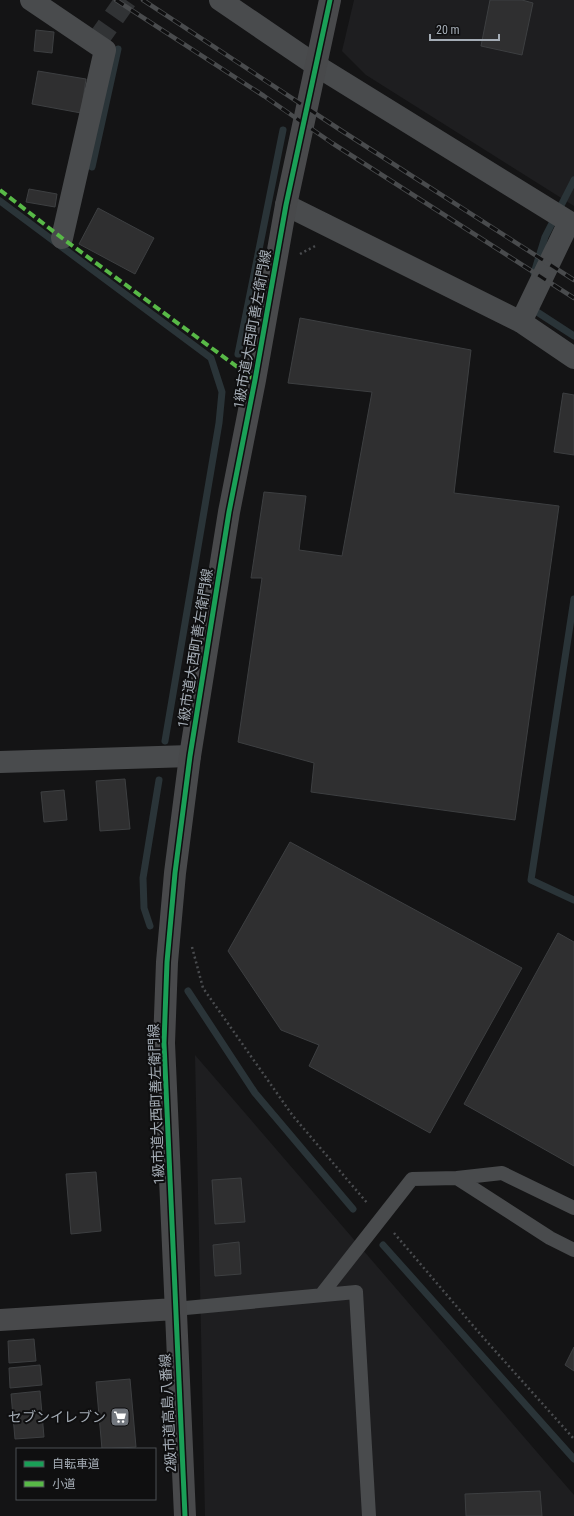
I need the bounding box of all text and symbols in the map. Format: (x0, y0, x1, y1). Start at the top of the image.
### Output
scale bar (430, 16, 499, 42)
text: 20 m (436, 23, 460, 37)
street label: 1級市道大西町善左衛門線 (230, 248, 274, 410)
street label: 1級市道大西町善左衛門線 (175, 567, 215, 729)
street label: 1級市道大西町善左衛門線 (145, 1023, 167, 1185)
street label: 2級市道高島八番線 (157, 1353, 179, 1473)
supermarket icon: セブンイレブン (109, 1406, 131, 1428)
place label: セブンイレブン (8, 1409, 106, 1425)
legend (16, 1448, 156, 1500)
text: 自転車道 (52, 1457, 100, 1471)
text: 小道 (52, 1477, 76, 1491)

